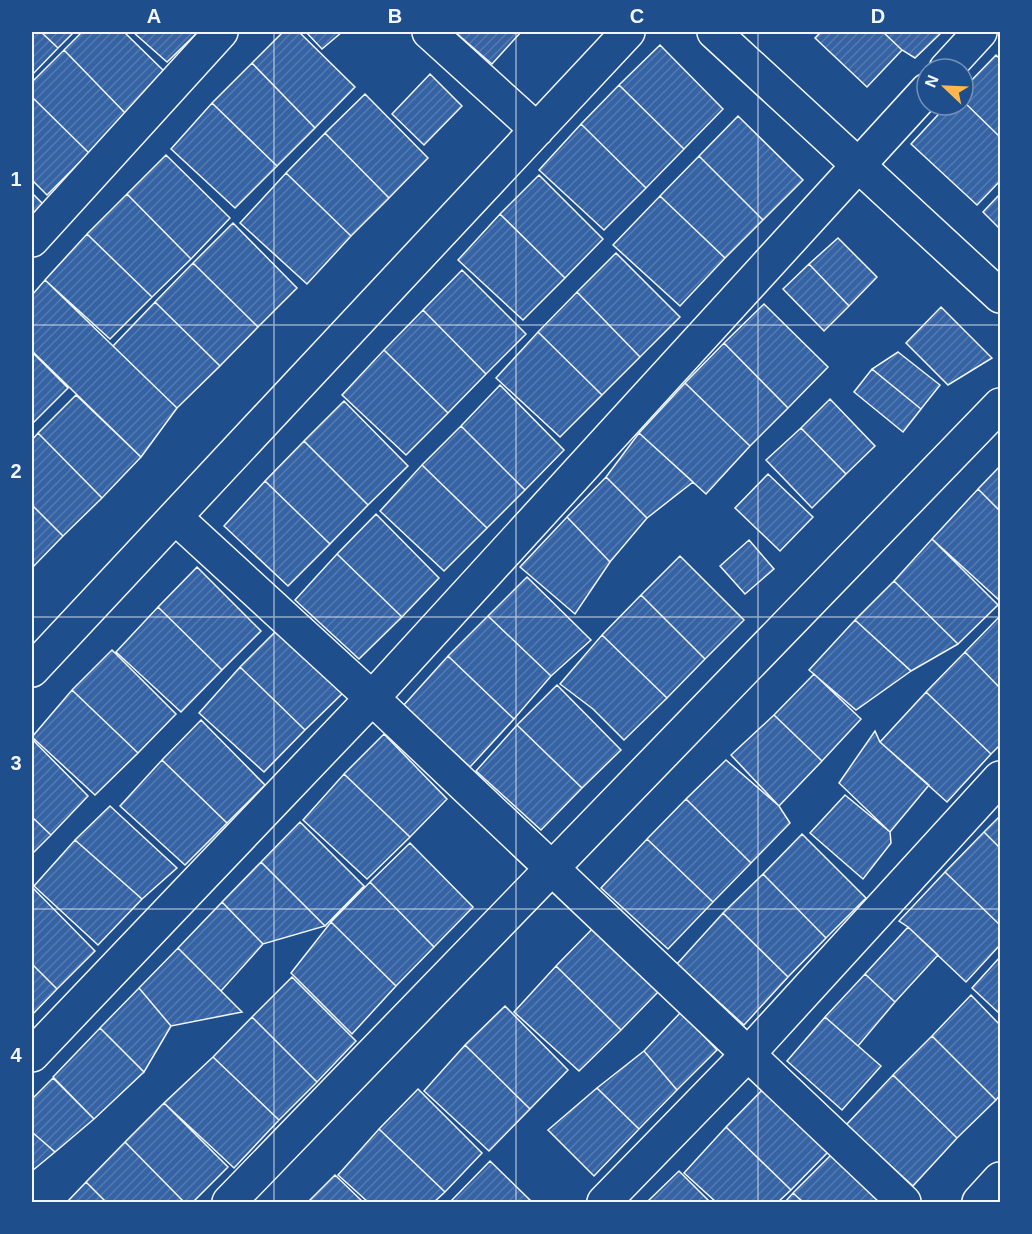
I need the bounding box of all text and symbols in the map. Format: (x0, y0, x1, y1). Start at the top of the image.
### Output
text: A (147, 5, 161, 27)
text: B (388, 5, 402, 27)
text: C (630, 5, 644, 27)
text: D (871, 5, 885, 27)
north arrow (915, 57, 975, 117)
text: N (922, 73, 942, 90)
text: 1 (10, 168, 22, 190)
text: 2 (10, 460, 22, 482)
text: 3 (10, 752, 22, 774)
text: 4 (10, 1044, 22, 1066)

